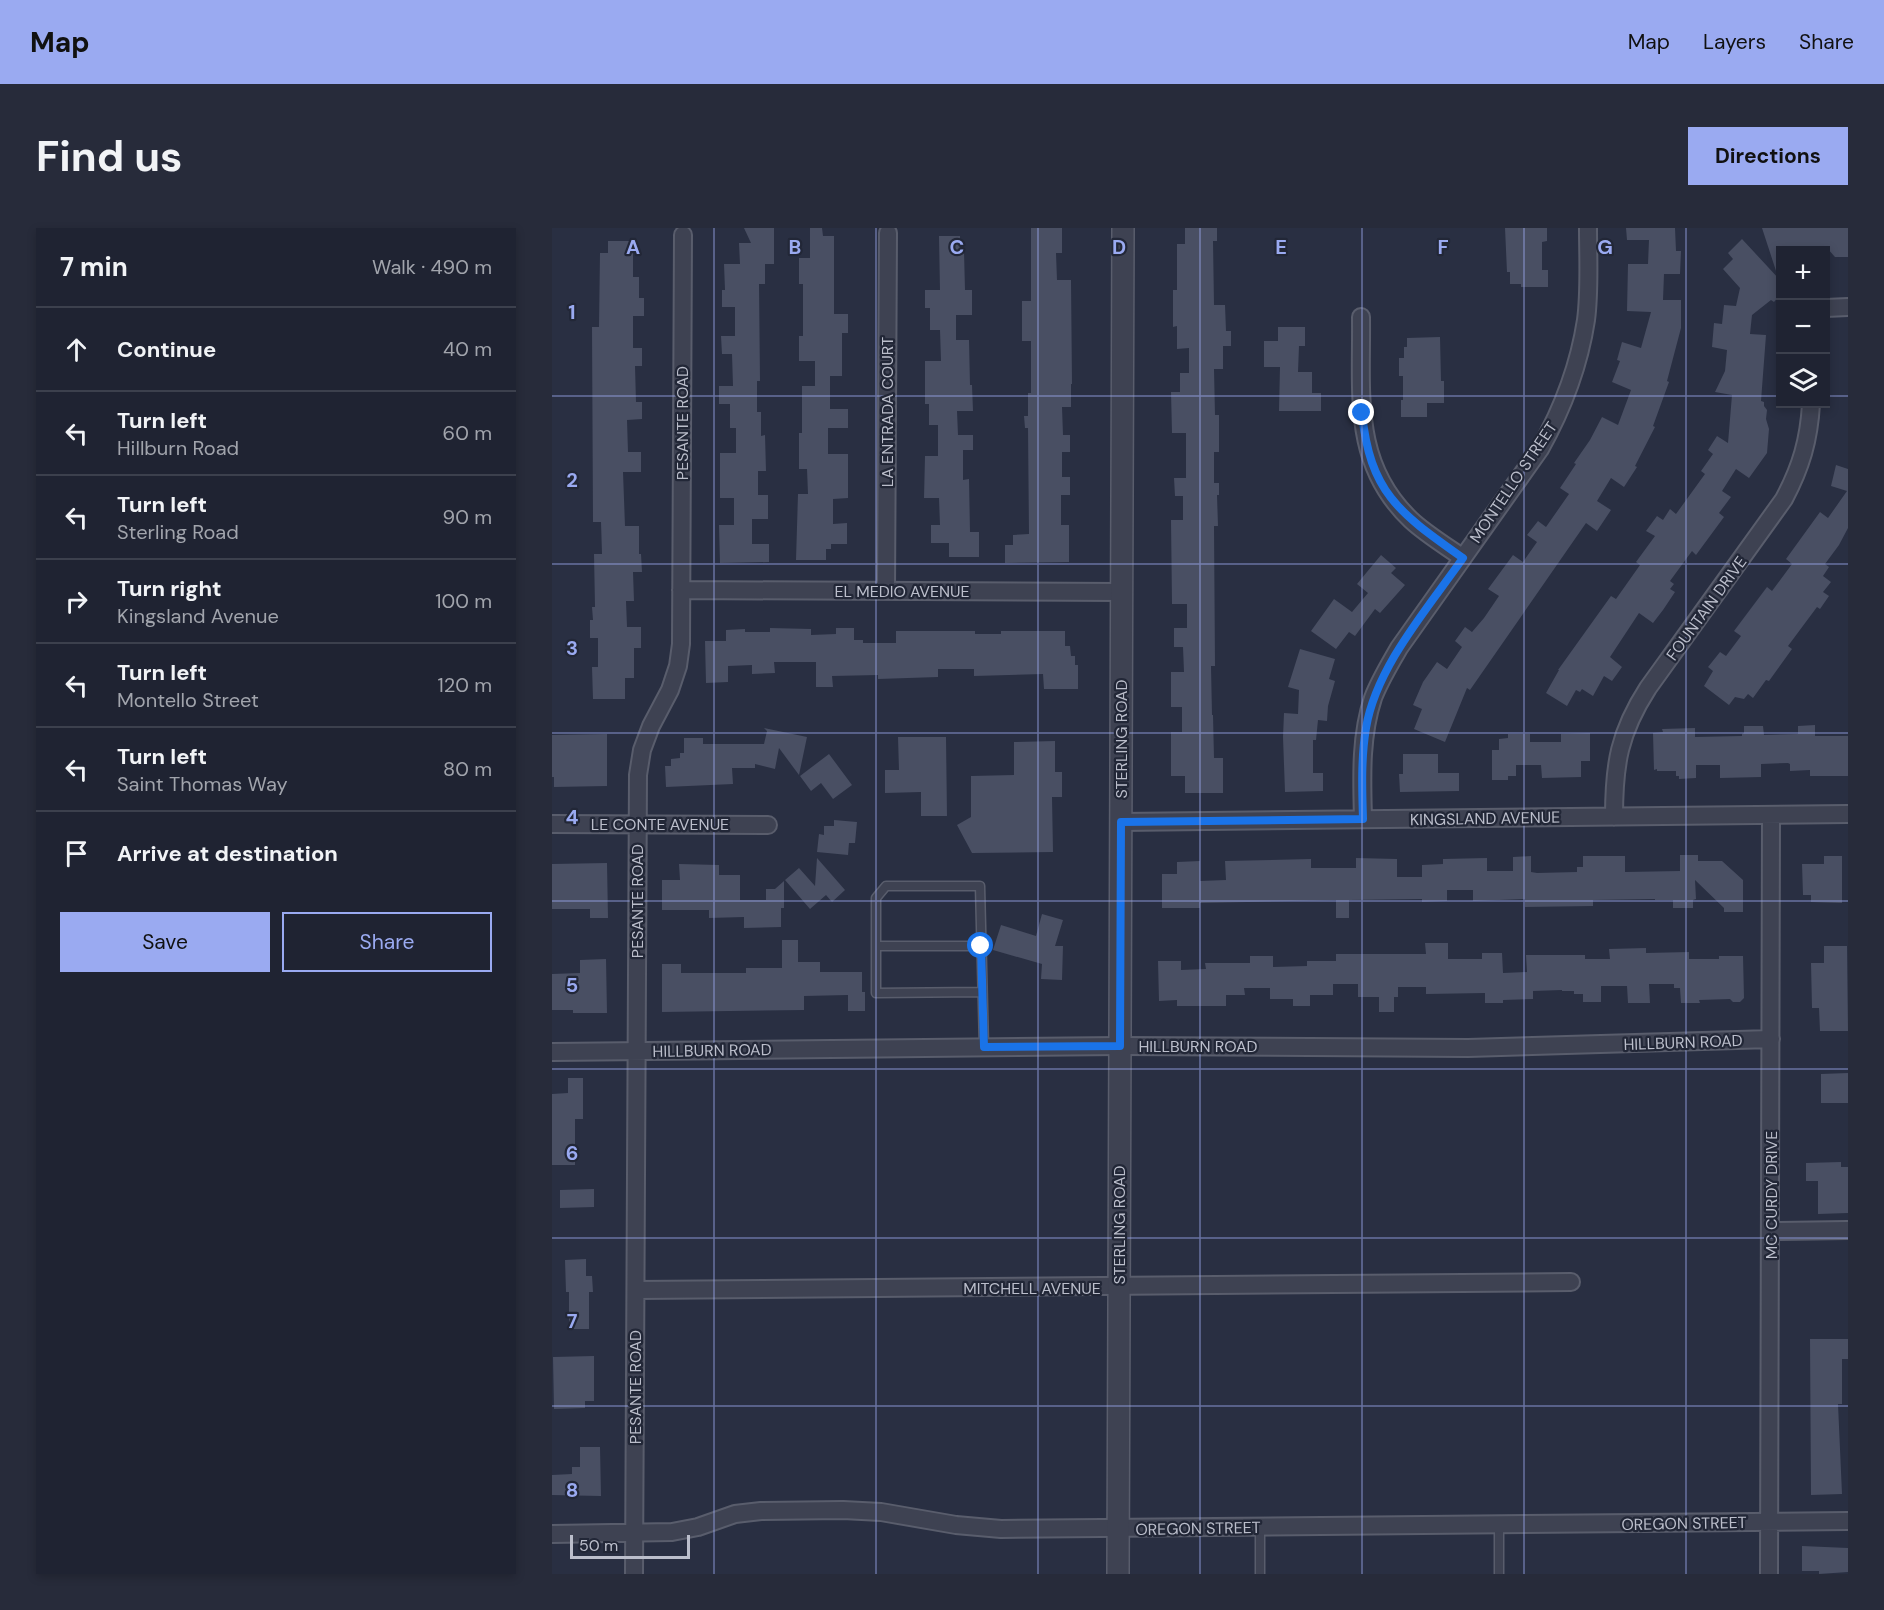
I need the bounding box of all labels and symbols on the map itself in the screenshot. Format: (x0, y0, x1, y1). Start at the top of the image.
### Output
text: A (626, 234, 640, 260)
text: B (789, 234, 801, 260)
text: C (950, 234, 964, 260)
text: D (1112, 234, 1126, 260)
text: E (1275, 234, 1287, 260)
text: F (1437, 234, 1449, 260)
text: G (1597, 234, 1613, 260)
text: 1 (568, 299, 576, 325)
street label: LA ENTRADA COURT (877, 337, 898, 487)
street label: PESANTE ROAD (672, 366, 693, 480)
route end (1348, 399, 1374, 425)
street label: MONTELLO STREET (1465, 418, 1562, 547)
text: 2 (566, 467, 578, 493)
street label: FOUNTAIN DRIVE (1662, 552, 1751, 665)
street label: EL MEDIO AVENUE (834, 581, 970, 602)
text: 3 (566, 635, 578, 661)
street label: STERLING ROAD (1111, 680, 1132, 798)
text: 4 (566, 804, 579, 830)
street label: KINGSLAND AVENUE (1410, 807, 1560, 830)
street label: LE CONTE AVENUE (591, 814, 729, 835)
street label: PESANTE ROAD (627, 844, 648, 958)
route start (967, 932, 993, 958)
text: 5 (566, 972, 578, 998)
street label: HILLBURN ROAD (1623, 1030, 1743, 1055)
street label: HILLBURN ROAD (1138, 1036, 1258, 1057)
street label: HILLBURN ROAD (652, 1039, 772, 1062)
street label: MC CURDY DRIVE (1761, 1131, 1782, 1259)
text: 6 (566, 1140, 578, 1166)
street label: STERLING ROAD (1109, 1166, 1130, 1284)
street label: MITCHELL AVENUE (963, 1278, 1101, 1299)
text: 7 (567, 1308, 578, 1334)
street label: PESANTE ROAD (625, 1330, 646, 1444)
text: 8 (566, 1477, 578, 1503)
street label: OREGON STREET (1621, 1512, 1747, 1535)
street label: OREGON STREET (1135, 1517, 1261, 1540)
scale bar (570, 1532, 690, 1560)

